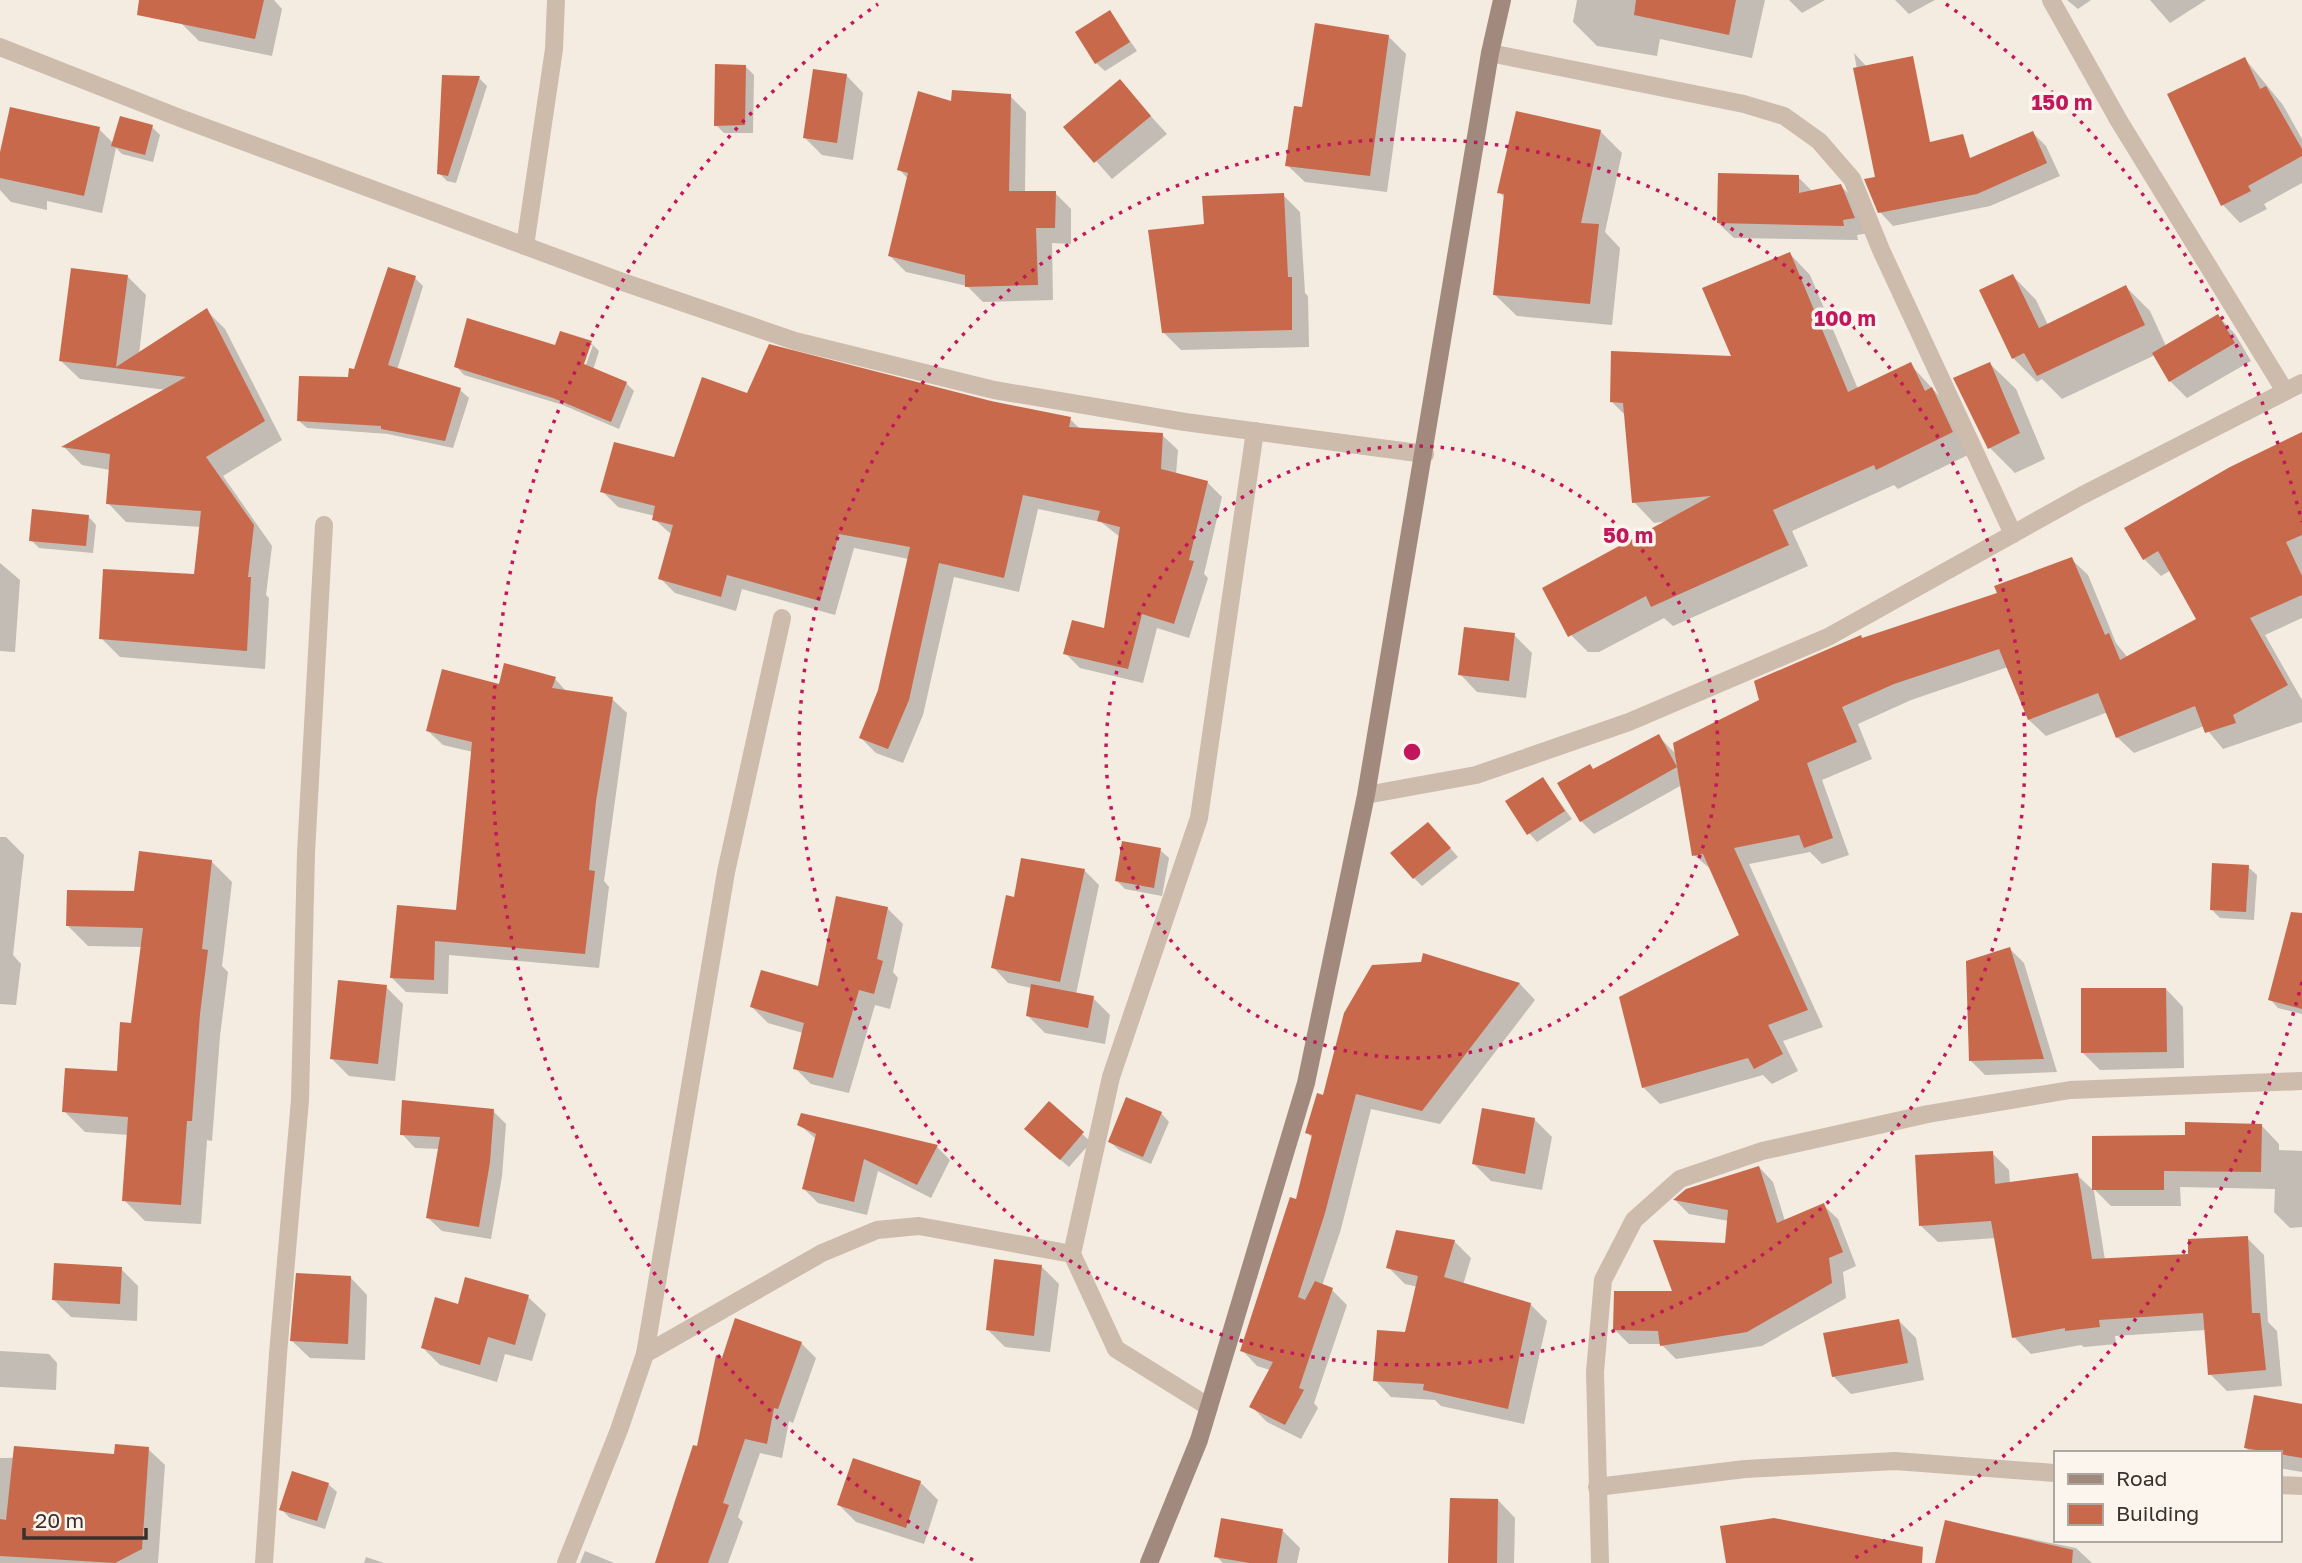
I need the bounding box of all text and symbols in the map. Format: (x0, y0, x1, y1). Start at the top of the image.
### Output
text: 150 m (2032, 89, 2092, 115)
text: 100 m (1814, 305, 1876, 331)
text: 50 m (1603, 522, 1653, 548)
centre of rings (1400, 740, 1424, 764)
legend (2054, 1451, 2281, 1542)
text: Road (2116, 1465, 2167, 1491)
scale bar (24, 1496, 147, 1540)
text: Building (2116, 1500, 2199, 1526)
text: 20 m (35, 1507, 84, 1533)

